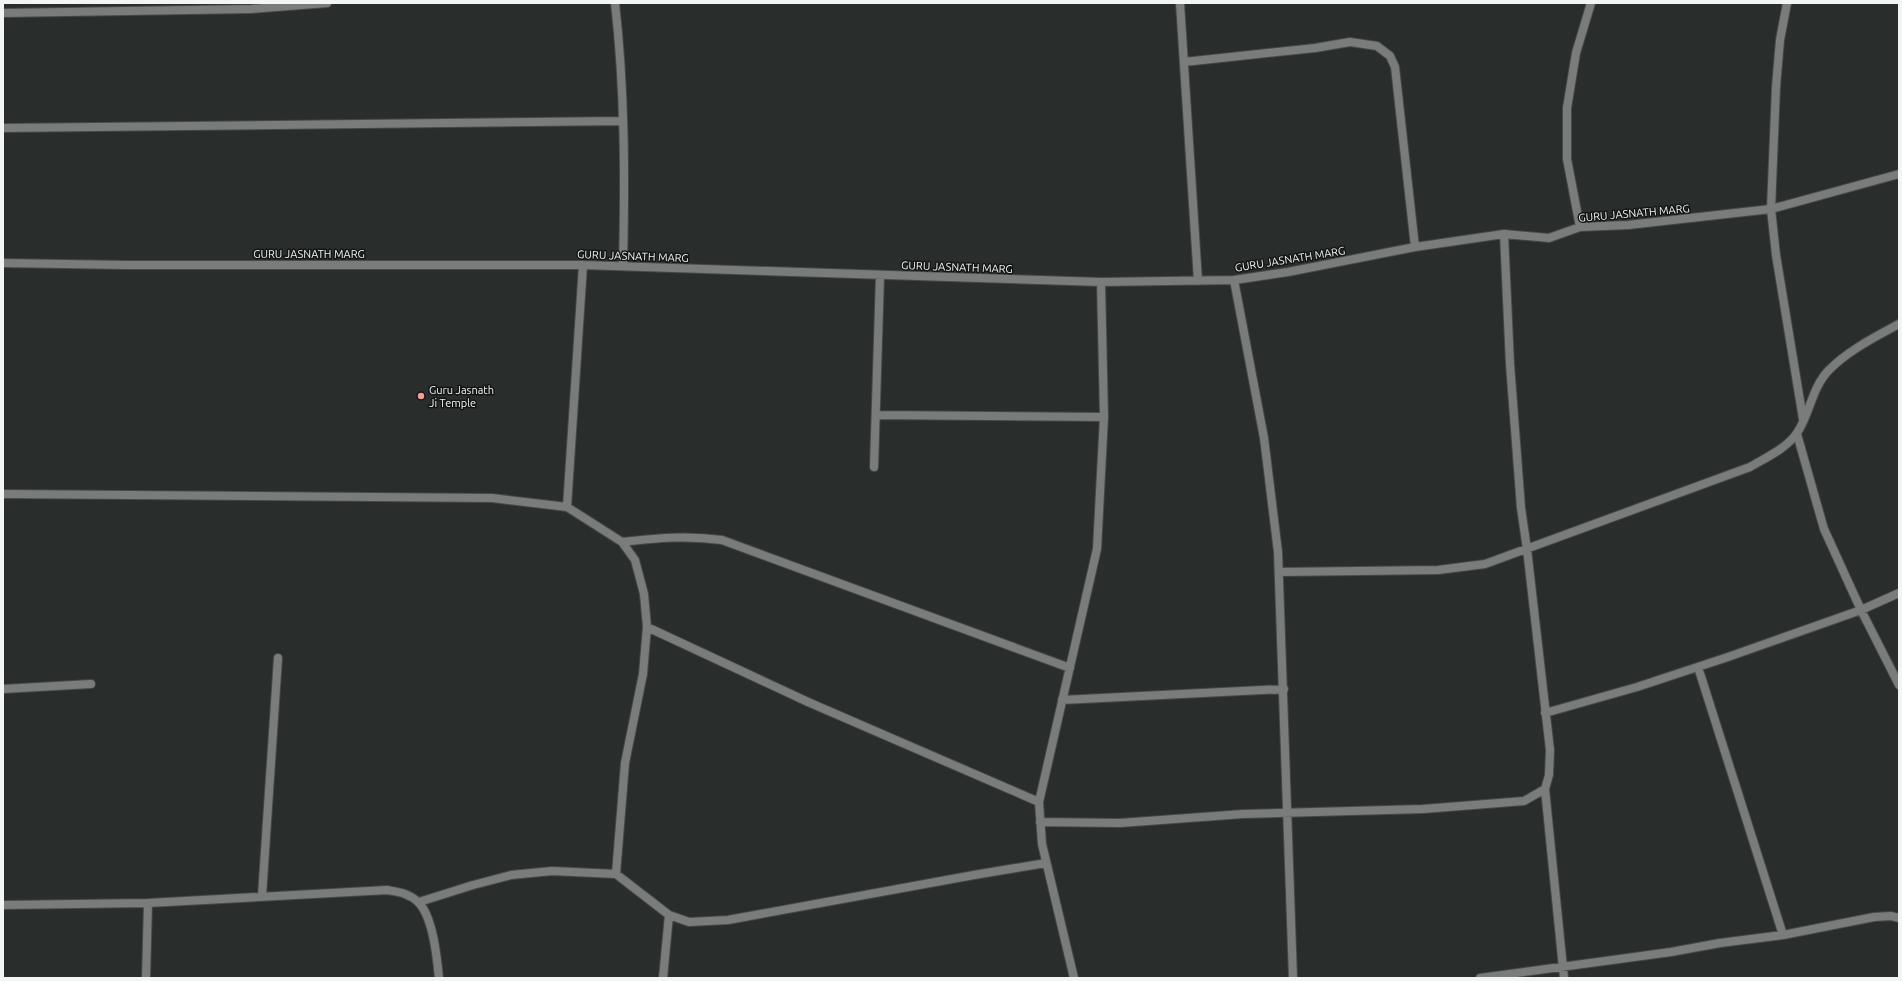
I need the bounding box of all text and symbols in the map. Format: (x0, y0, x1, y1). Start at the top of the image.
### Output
street label: GURU JASNATH MARG (1578, 202, 1690, 224)
street label: GURU JASNATH MARG (1234, 244, 1346, 274)
street label: GURU JASNATH MARG (253, 248, 365, 260)
street label: GURU JASNATH MARG (577, 248, 689, 264)
street label: GURU JASNATH MARG (901, 259, 1013, 275)
place label: Guru Jasnath Ji Temple (429, 384, 494, 409)
marker: Guru Jasnath Ji Temple (416, 391, 426, 401)

